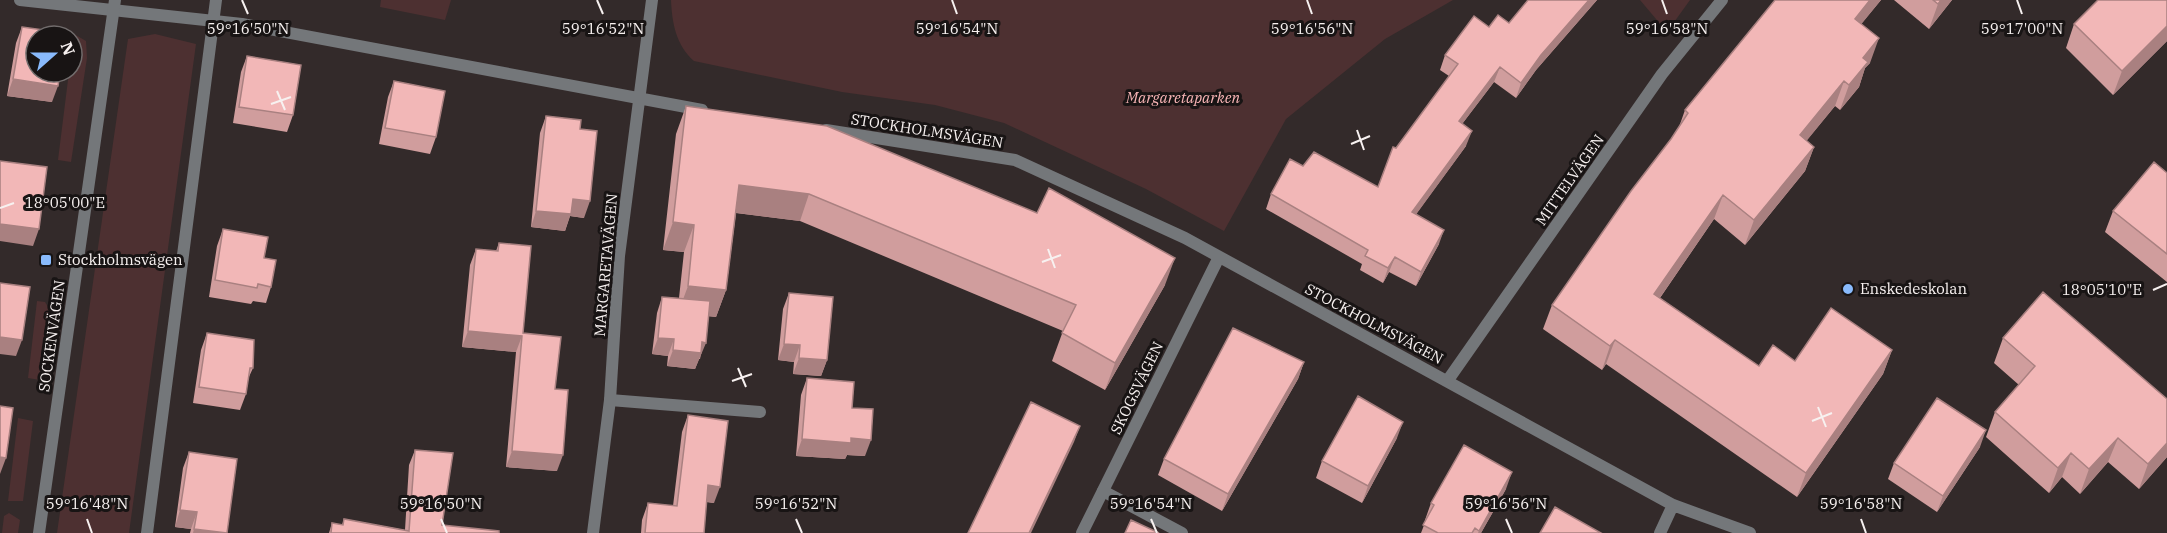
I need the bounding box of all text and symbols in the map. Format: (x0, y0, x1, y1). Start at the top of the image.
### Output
text: 59°16'50"N (207, 19, 289, 38)
text: 59°16'52"N (562, 19, 644, 38)
text: 59°16'54"N (916, 19, 998, 38)
text: 59°16'56"N (1271, 19, 1353, 38)
text: 59°16'58"N (1626, 19, 1708, 38)
text: 59°17'00"N (1981, 19, 2063, 38)
north arrow (24, 24, 84, 84)
text: N (56, 39, 80, 58)
park label: Margaretaparken (1125, 88, 1240, 107)
street label: STOCKHOLMSVÄGEN (850, 109, 1005, 152)
street label: MITTELVÄGEN (1531, 130, 1608, 229)
text: 18°05'00"E (25, 193, 105, 212)
street label: MARGARETAVÄGEN (590, 193, 621, 337)
place label: Stockholmsvägen (58, 250, 183, 269)
marker: Stockholmsvägen (39, 253, 53, 267)
street label: SOCKENVÄGEN (34, 279, 69, 393)
street label: STOCKHOLMSVÄGEN (1302, 279, 1447, 368)
place label: Enskedeskolan (1860, 279, 1967, 298)
text: 18°05'10"E (2062, 280, 2142, 299)
marker: Enskedeskolan (1841, 282, 1855, 296)
street label: SKOGSVÄGEN (1106, 338, 1167, 437)
text: 59°16'48"N (46, 494, 128, 513)
text: 59°16'50"N (400, 494, 482, 513)
text: 59°16'52"N (755, 494, 837, 513)
text: 59°16'54"N (1110, 494, 1192, 513)
text: 59°16'56"N (1465, 494, 1547, 513)
text: 59°16'58"N (1820, 494, 1902, 513)

